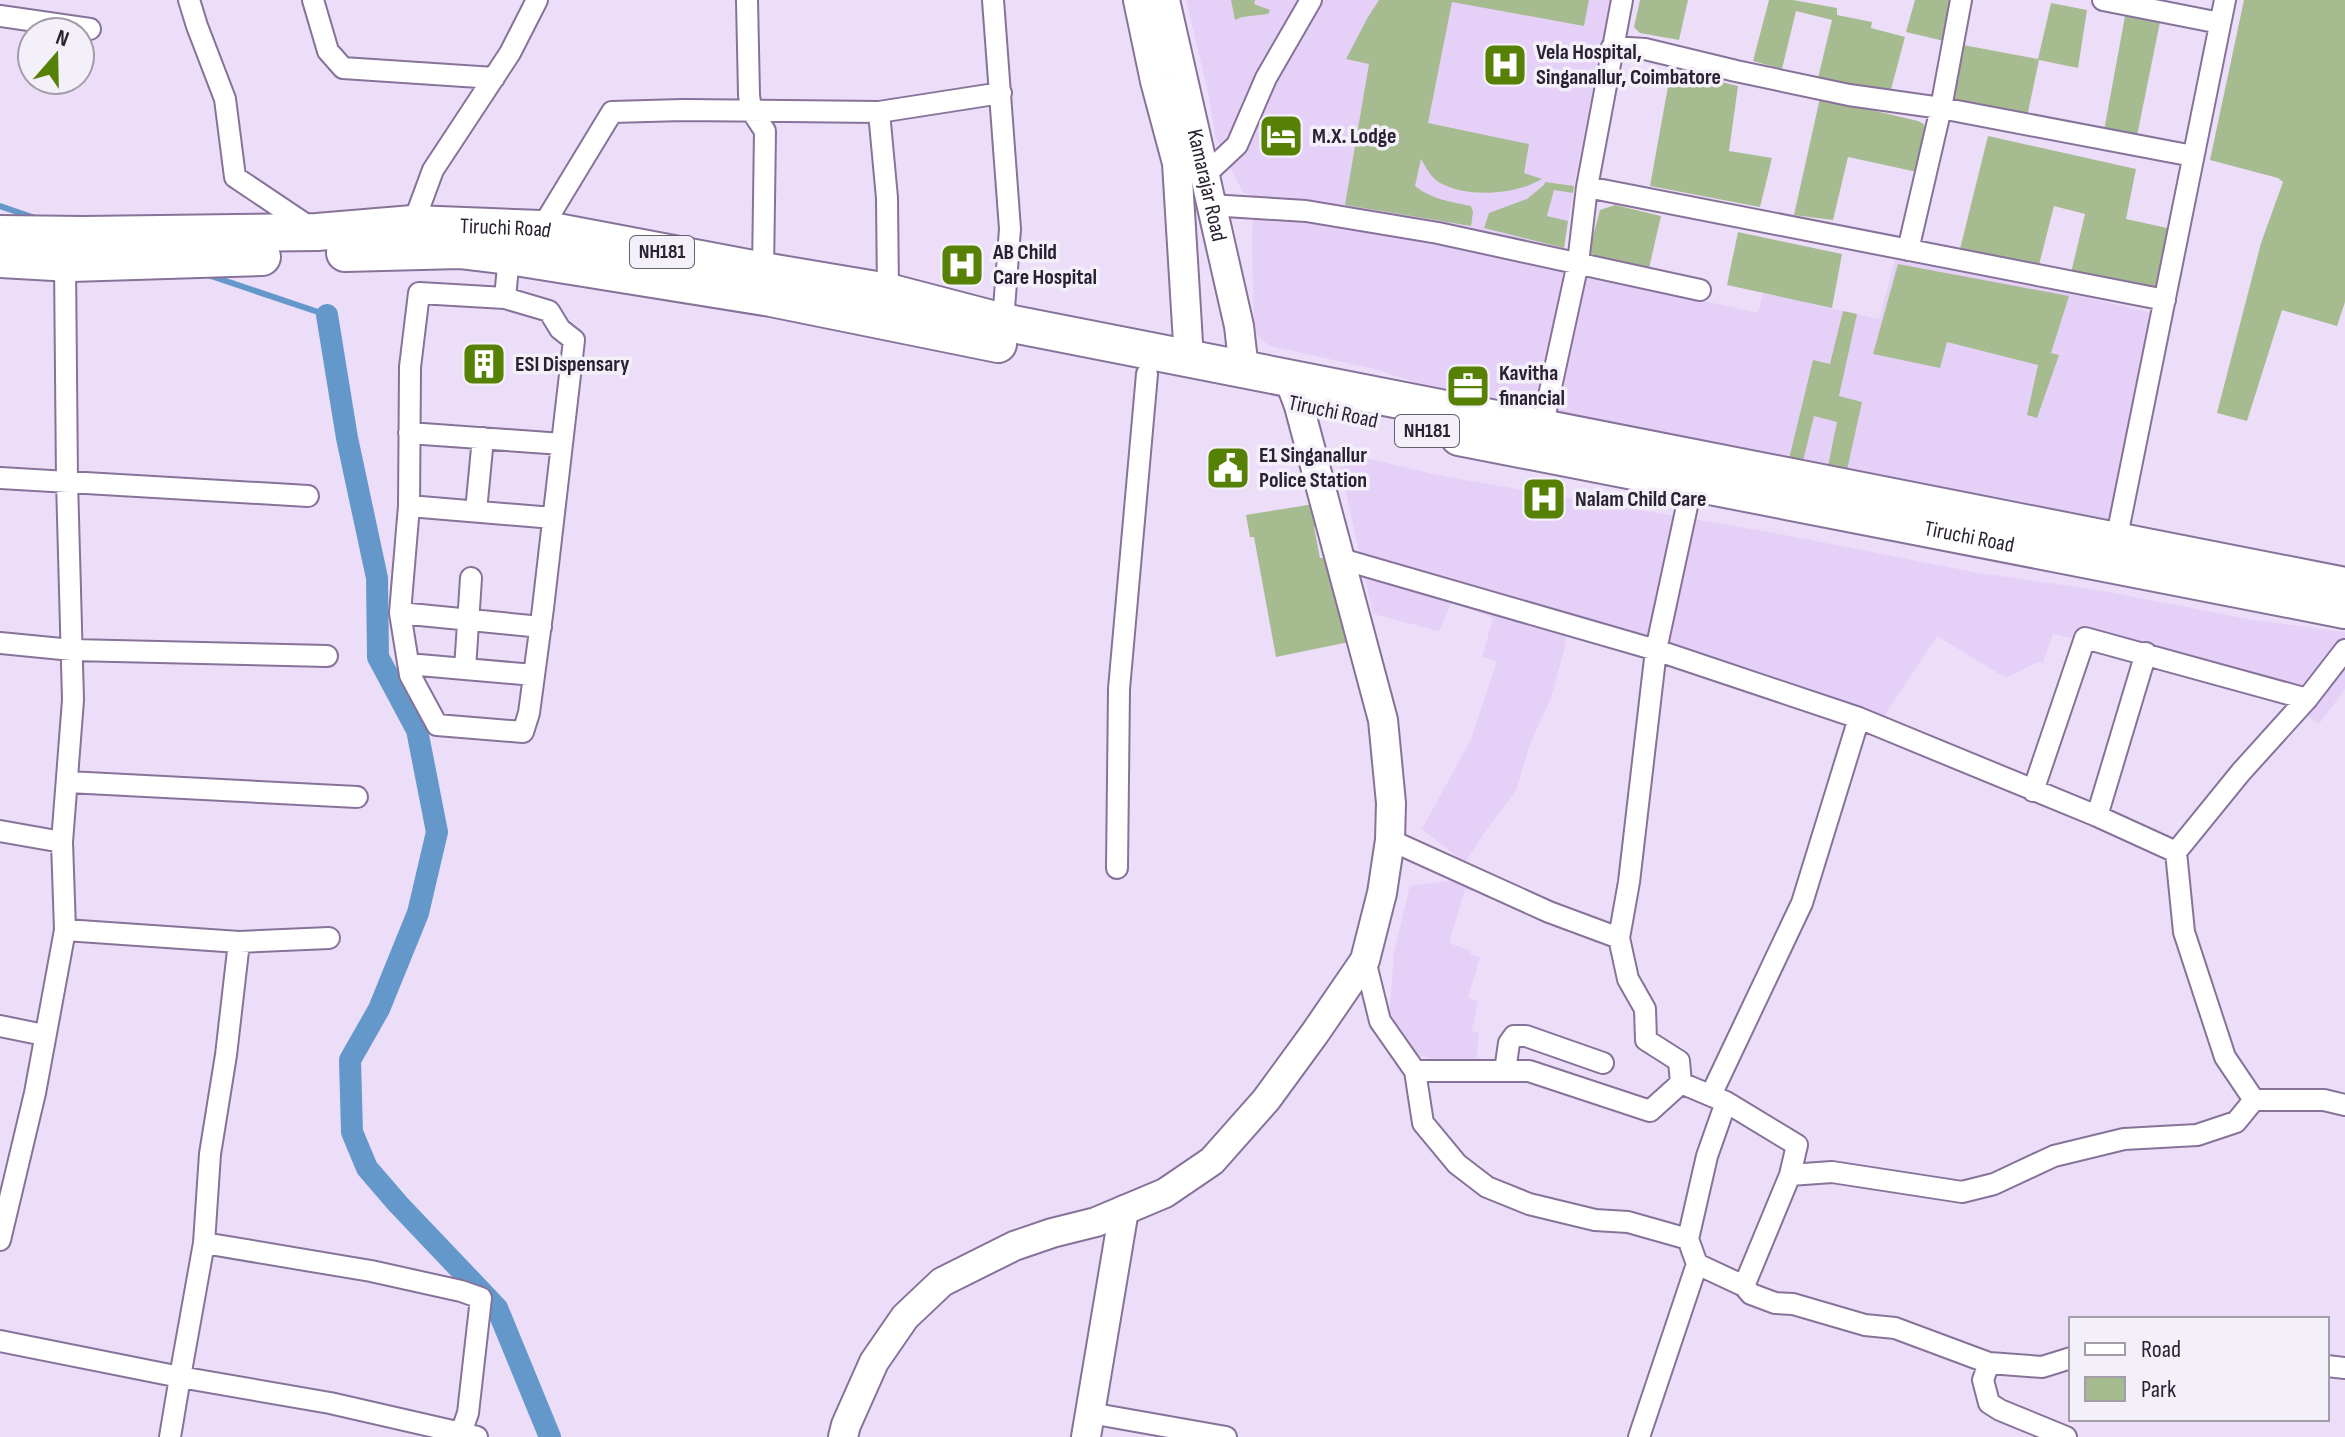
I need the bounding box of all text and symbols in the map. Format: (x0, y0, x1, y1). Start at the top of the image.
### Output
north arrow (16, 16, 96, 96)
text: N (52, 24, 72, 53)
place label: Vela Hospital, Singanallur, Coimbatore (1536, 39, 1721, 91)
hospital icon: Vela Hospital, Singanallur, Coimbatore (1481, 41, 1529, 89)
hotel icon: M.X. Lodge (1257, 112, 1305, 160)
place label: M.X. Lodge (1312, 123, 1396, 150)
street label: Kamarajar Road (1181, 127, 1233, 244)
street label: Tiruchi Road (460, 212, 553, 244)
road number: NH181 (630, 236, 694, 268)
place label: AB Child Care Hospital (992, 239, 1097, 291)
hospital icon: AB Child Care Hospital (938, 241, 986, 289)
building icon: ESI Dispensary (460, 340, 508, 388)
place label: ESI Dispensary (515, 351, 629, 378)
place label: Kavitha financial (1499, 360, 1565, 412)
office icon: Kavitha financial (1444, 362, 1492, 410)
street label: Tiruchi Road (1286, 389, 1380, 435)
road number: NH181 (1395, 415, 1459, 447)
place label: E1 Singanallur Police Station (1259, 442, 1367, 494)
public building icon: E1 Singanallur Police Station (1204, 444, 1252, 492)
hospital icon: Nalam Child Care (1520, 475, 1568, 523)
place label: Nalam Child Care (1575, 486, 1706, 513)
street label: Tiruchi Road (1922, 515, 2017, 559)
legend (2069, 1317, 2329, 1421)
text: Road (2141, 1335, 2181, 1364)
text: Park (2141, 1375, 2176, 1404)

